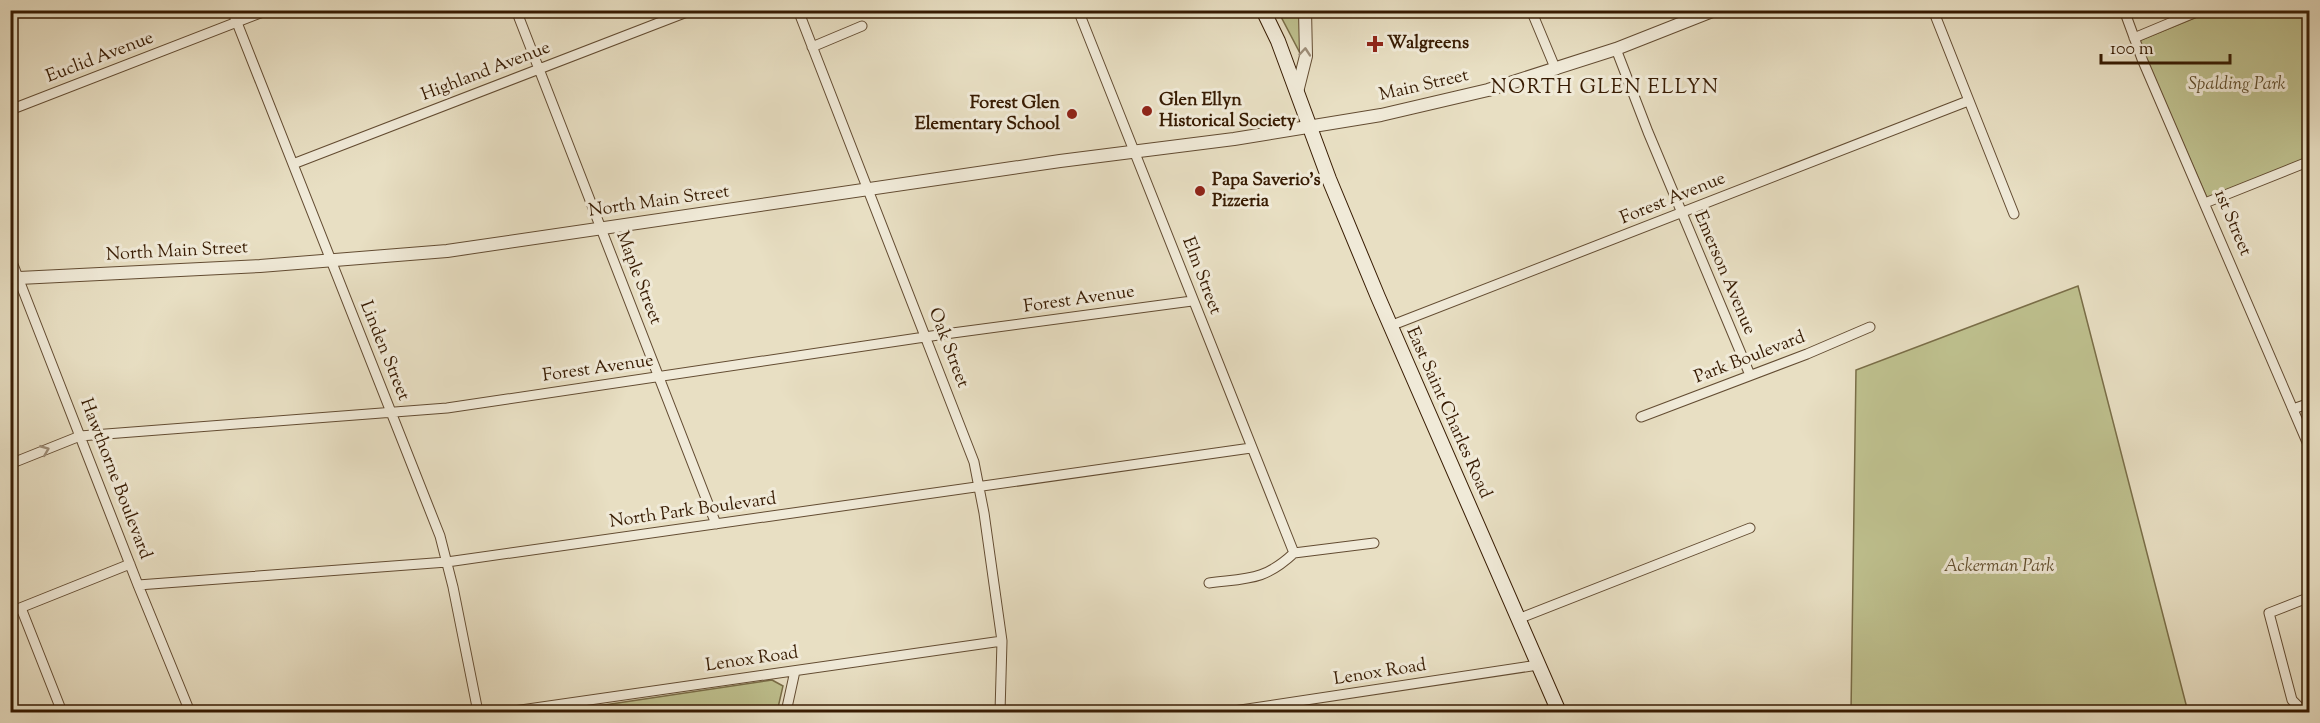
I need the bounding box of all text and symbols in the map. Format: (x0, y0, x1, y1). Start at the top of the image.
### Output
street label: Euclid Avenue (42, 26, 158, 90)
scale bar (2101, 27, 2230, 65)
place label: Walgreens (1387, 31, 1469, 57)
street label: Highland Avenue (418, 35, 554, 109)
marker: Walgreens (1368, 37, 1382, 51)
text: 100 m (2110, 37, 2154, 63)
one-way arrow (1298, 47, 1311, 56)
street label: Main Street (1377, 63, 1471, 109)
park label: Spalding Park (2188, 72, 2286, 98)
district label: NORTH GLEN ELLYN (1491, 74, 1719, 103)
place label: Glen Ellyn Historical Society (1159, 88, 1296, 135)
place label: Forest Glen Elementary School (915, 91, 1061, 138)
marker: Glen Ellyn Historical Society (1140, 104, 1154, 118)
marker: Forest Glen Elementary School (1065, 107, 1079, 121)
street label: Forest Avenue (1616, 166, 1730, 232)
place label: Papa Saverio's Pizzeria (1212, 168, 1321, 215)
street label: North Main Street (587, 179, 731, 225)
marker: Papa Saverio's Pizzeria (1193, 184, 1207, 198)
street label: 1st Street (2206, 186, 2258, 260)
street label: Emerson Avenue (1686, 207, 1762, 339)
street label: Maple Street (608, 228, 668, 328)
street label: Elm Street (1174, 233, 1228, 319)
street label: North Main Street (105, 235, 249, 269)
street label: Forest Avenue (1022, 279, 1136, 321)
street label: Linden Street (352, 297, 416, 405)
street label: Oak Street (921, 304, 975, 392)
street label: East Saint Charles Road (1398, 323, 1498, 503)
street label: Park Boulevard (1691, 325, 1809, 391)
street label: Forest Avenue (541, 348, 655, 390)
street label: Hawthorne Boulevard (72, 395, 158, 563)
one-way arrow (39, 445, 50, 457)
street label: North Park Boulevard (608, 486, 778, 536)
park label: Ackerman Park (1944, 554, 2054, 580)
street label: Lenox Road (704, 641, 800, 679)
street label: Lenox Road (1332, 653, 1428, 693)

